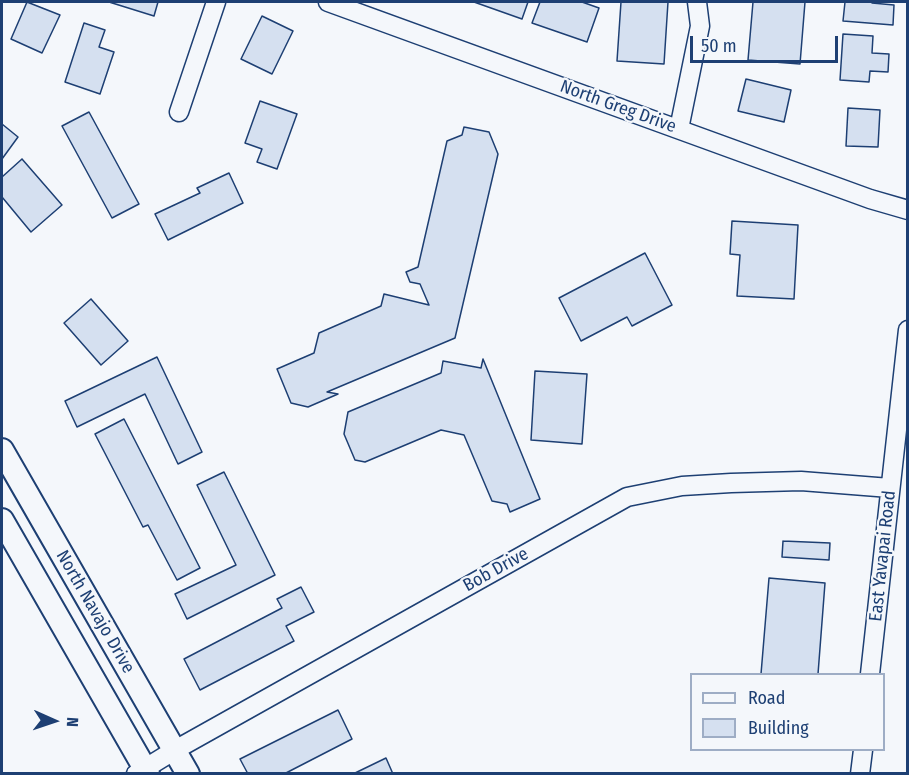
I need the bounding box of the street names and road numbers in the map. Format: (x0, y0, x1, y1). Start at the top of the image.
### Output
street label: North Greg Drive (557, 76, 679, 138)
street label: East Yavapai Road (865, 489, 901, 623)
street label: Bob Drive (460, 543, 532, 597)
street label: North Navajo Drive (51, 547, 139, 677)

